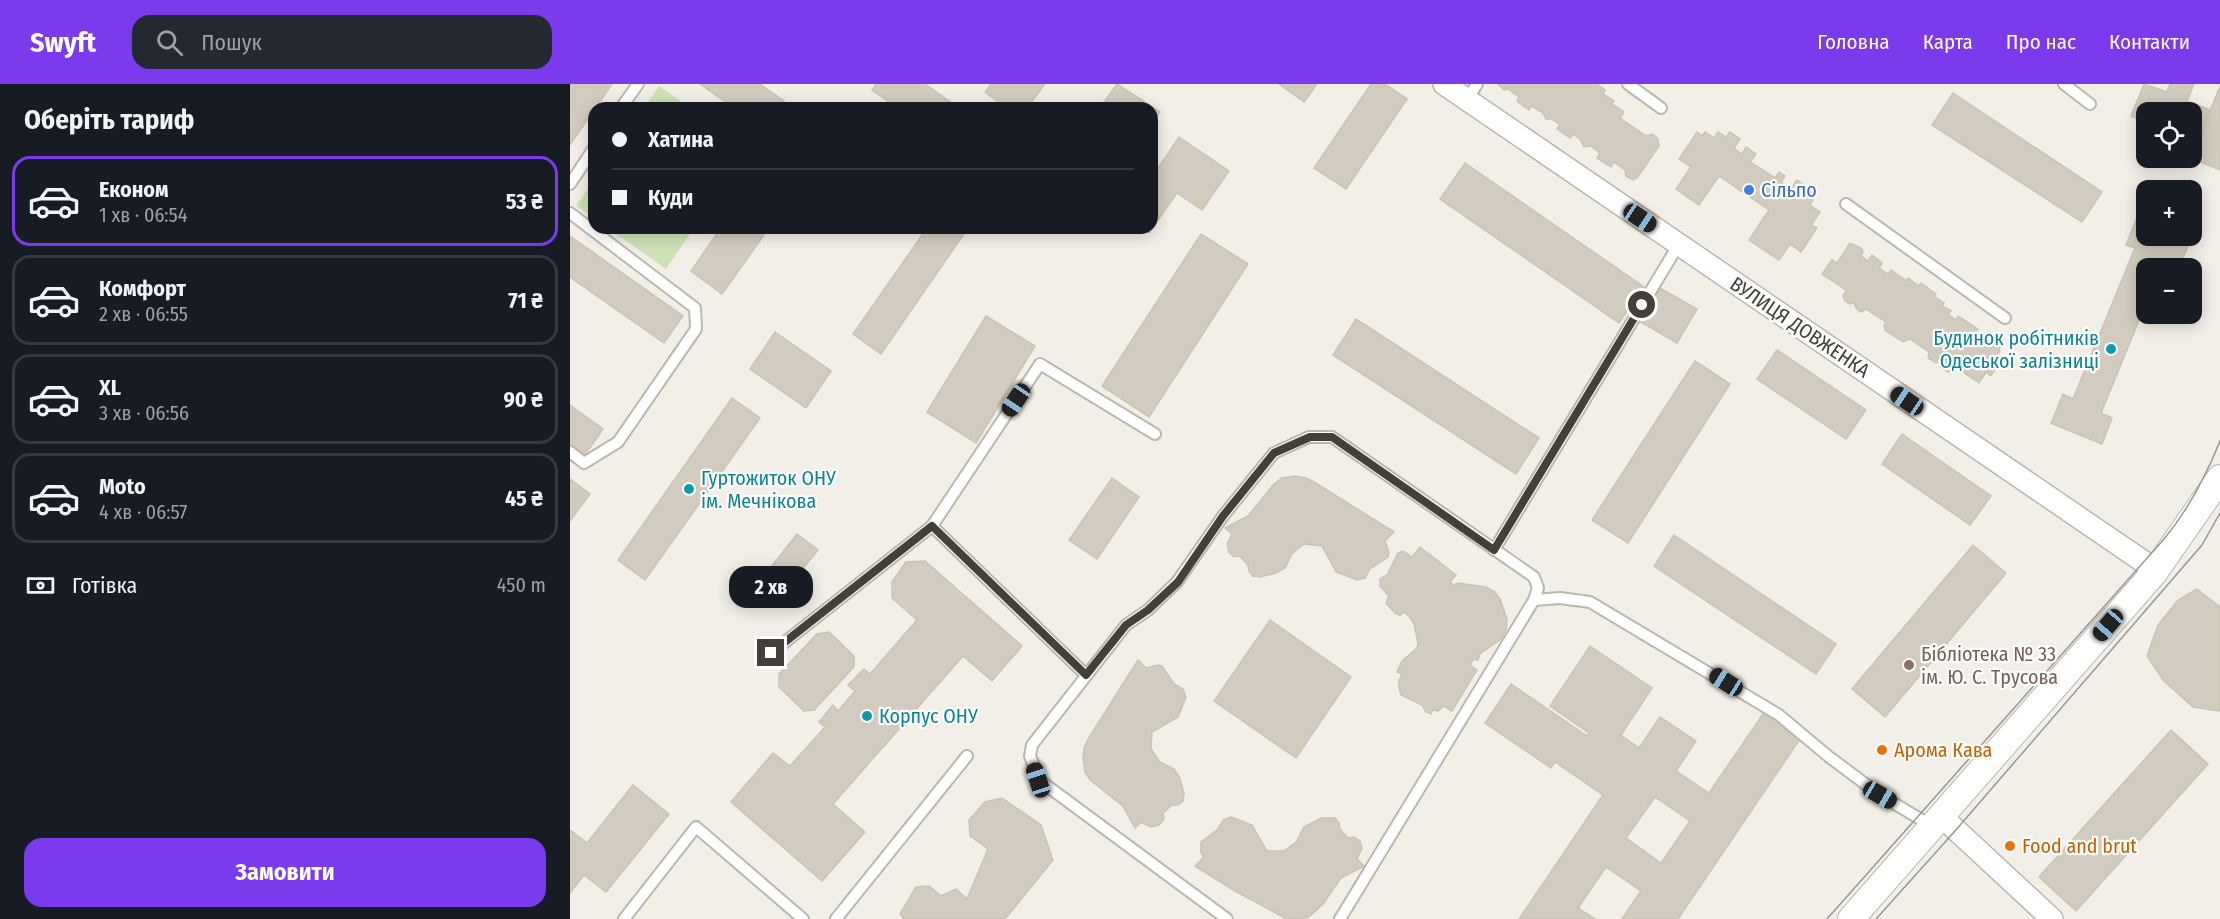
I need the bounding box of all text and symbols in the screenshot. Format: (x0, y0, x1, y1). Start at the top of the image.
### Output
search box (132, 15, 552, 69)
text: Swyft (30, 26, 96, 59)
icon: search (153, 26, 186, 59)
text: Пошук (201, 29, 262, 56)
text: Головна (1817, 29, 1890, 55)
text: Карта (1923, 29, 1973, 55)
text: Про нас (2006, 29, 2076, 55)
text: Контакти (2109, 29, 2190, 55)
map controls (2136, 102, 2202, 324)
button: locate (2136, 102, 2202, 168)
text: Оберіть тариф (24, 104, 194, 136)
text: Хатина (648, 126, 714, 153)
icon: car (27, 174, 81, 228)
text: Економ (99, 176, 169, 203)
place label: Сільпо (1761, 178, 1817, 202)
button: + (2136, 180, 2202, 246)
marker: Сільпо (1742, 183, 1756, 197)
text: Куди (648, 184, 693, 211)
text: 53 ₴ (506, 188, 543, 215)
car (1620, 200, 1660, 236)
text: 1 хв · 06:54 (99, 203, 187, 227)
button: − (2136, 258, 2202, 324)
street label: ВУЛИЦЯ ДОВЖЕНКА (1726, 271, 1875, 383)
icon: car (27, 273, 81, 327)
text: Комфорт (99, 275, 186, 302)
text: 71 ₴ (508, 287, 543, 314)
route start (1628, 291, 1655, 318)
text: 2 хв · 06:55 (99, 302, 188, 326)
place label: Будинок робітників Одеської залізниці (1933, 326, 2099, 373)
marker: Будинок робітників Одеської залізниці (2104, 342, 2118, 356)
icon: car (27, 372, 81, 426)
text: XL (99, 374, 121, 401)
car (998, 380, 1034, 420)
car (1887, 383, 1927, 419)
text: 90 ₴ (503, 386, 543, 413)
text: 3 хв · 06:56 (99, 401, 189, 425)
place label: Гуртожиток ОНУ ім. Мечнікова (701, 466, 836, 513)
icon: car (27, 471, 81, 525)
text: Moto (99, 473, 146, 500)
marker: Гуртожиток ОНУ ім. Мечнікова (682, 482, 696, 496)
text: 45 ₴ (505, 485, 543, 512)
text: 4 хв · 06:57 (99, 500, 187, 524)
callout: 2 хв (729, 566, 813, 608)
icon: cash (24, 569, 57, 602)
text: Готівка (72, 572, 137, 599)
text: 450 m (497, 573, 546, 597)
text: 2 хв (755, 575, 787, 599)
car (2089, 606, 2127, 644)
route end (757, 639, 784, 666)
place label: Бібліотека № 33 ім. Ю. С. Трусова (1921, 642, 2058, 689)
marker: Бібліотека № 33 ім. Ю. С. Трусова (1902, 658, 1916, 672)
car (1706, 665, 1746, 699)
place label: Корпус ОНУ (879, 704, 978, 728)
marker: Корпус ОНУ (860, 709, 874, 723)
place label: Арома Кава (1894, 738, 1992, 762)
marker: Арома Кава (1875, 743, 1889, 757)
car (1024, 760, 1052, 800)
car (1860, 778, 1900, 812)
place label: Food and brut (2022, 834, 2137, 858)
button: Замовити (24, 838, 546, 907)
marker: Food and brut (2003, 839, 2017, 853)

